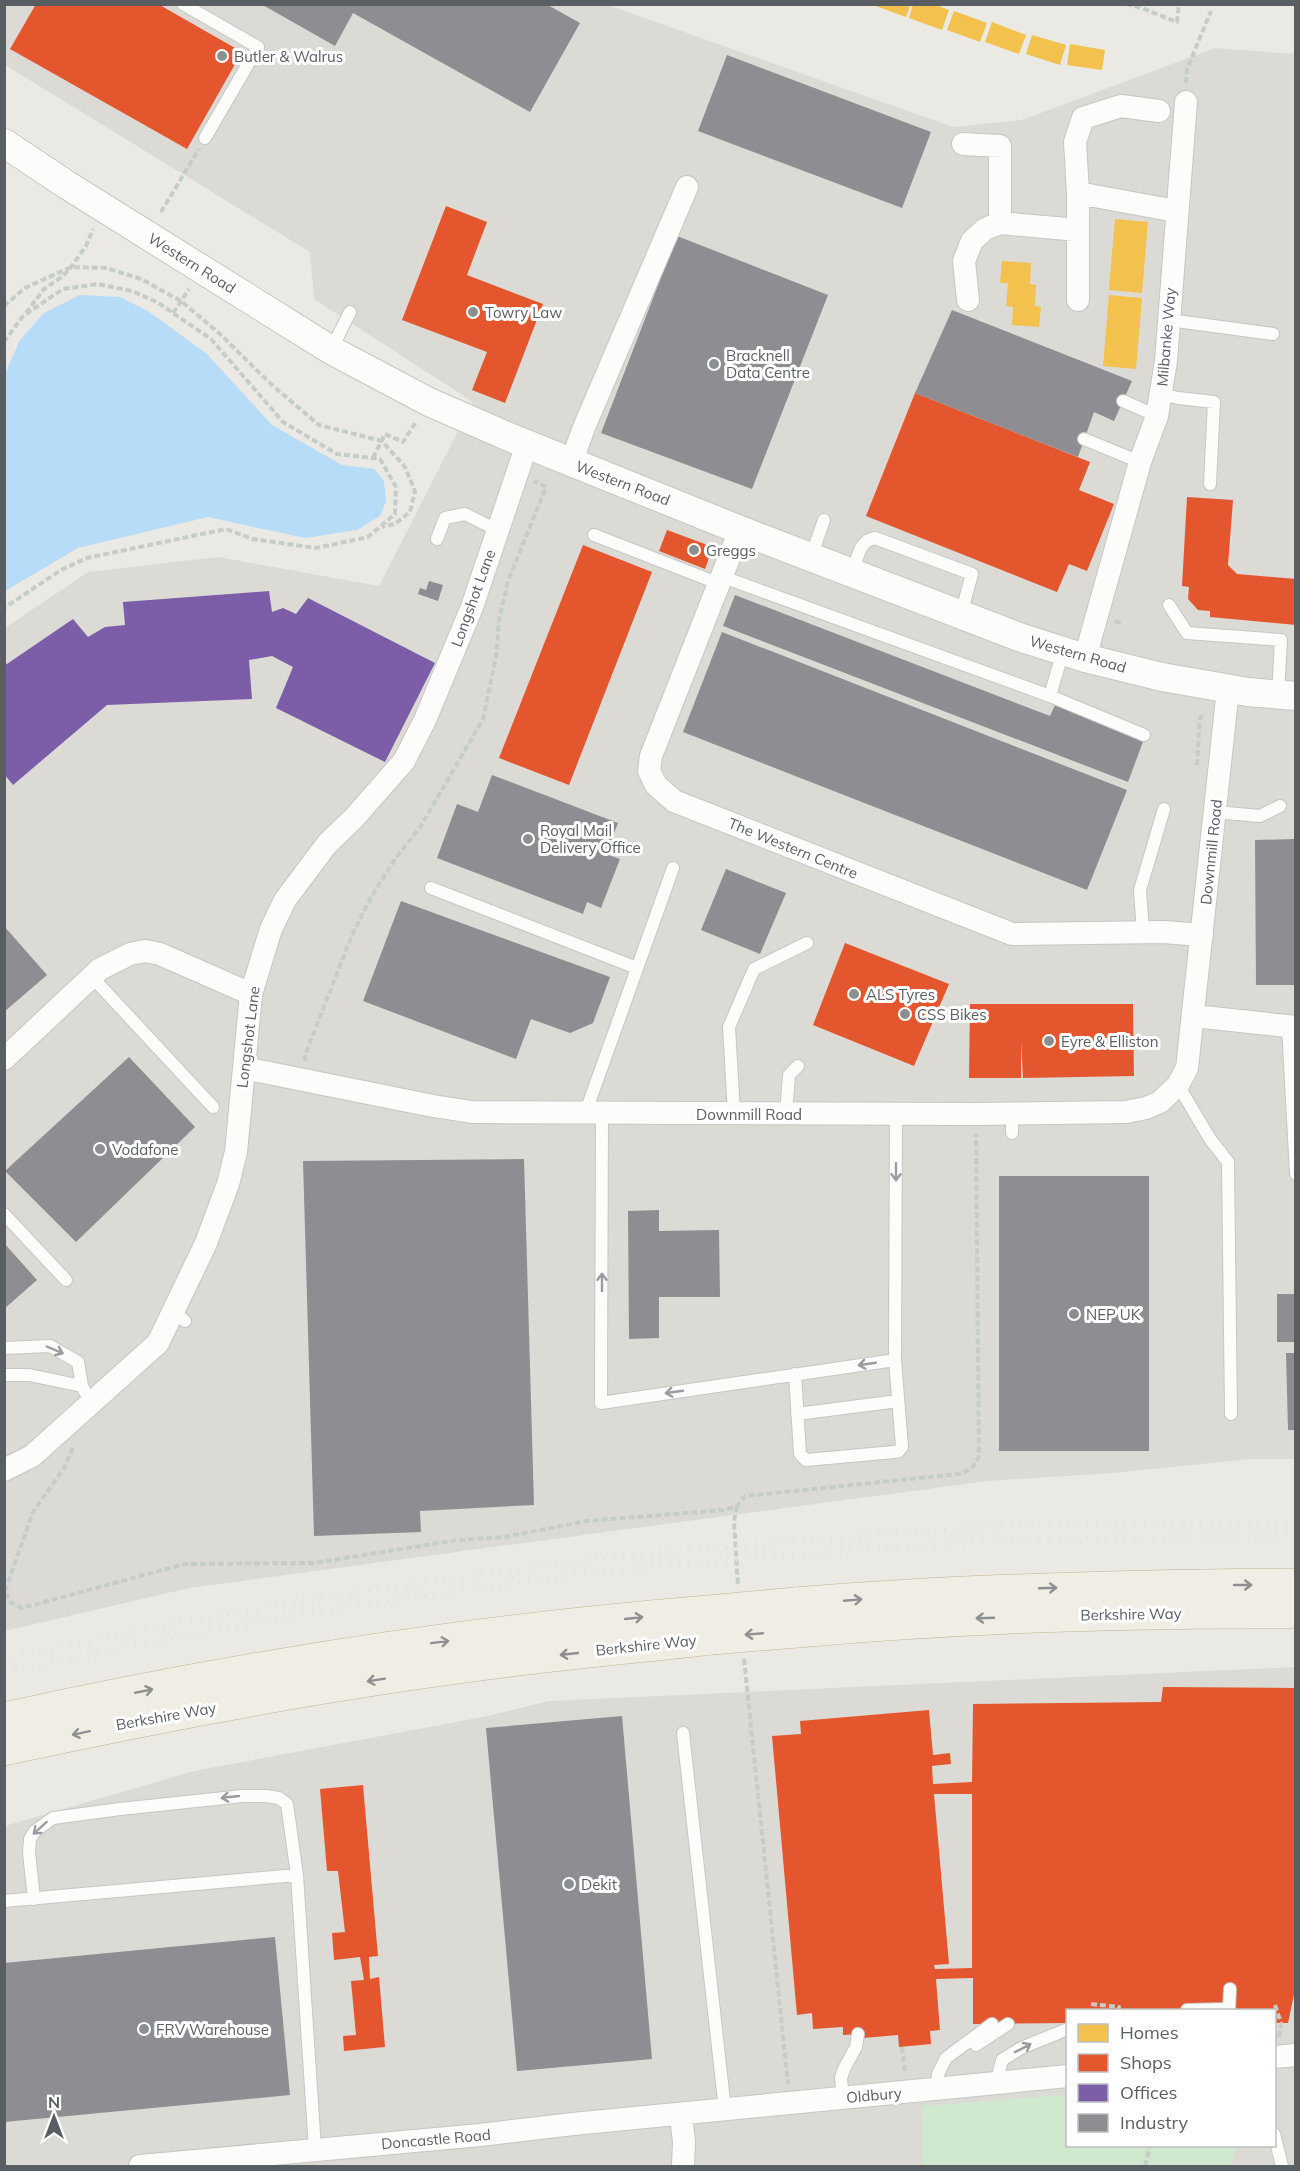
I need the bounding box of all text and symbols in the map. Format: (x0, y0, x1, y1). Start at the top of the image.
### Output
place label: Butler & Walrus (234, 47, 343, 66)
marker: Butler & Walrus (215, 49, 229, 63)
street label: Western Road (145, 229, 239, 297)
street label: Milbanke Way (1152, 287, 1180, 387)
place label: Towry Law (485, 303, 562, 322)
marker: Towry Law (466, 305, 480, 319)
place label: Bracknell Data Centre (726, 346, 810, 382)
marker: Bracknell Data Centre (707, 357, 721, 371)
street label: Western Road (573, 456, 673, 510)
place label: Greggs (706, 541, 756, 560)
marker: Greggs (687, 543, 701, 557)
street label: Longshot Lane (447, 547, 499, 649)
street label: Western Road (1028, 631, 1128, 677)
street label: Downmill Road (1196, 798, 1226, 906)
street label: The Western Centre (725, 813, 861, 883)
place label: Royal Mail Delivery Office (540, 821, 641, 857)
marker: Royal Mail Delivery Office (521, 832, 535, 846)
street label: Longshot Lane (232, 985, 264, 1089)
place label: ALS Tyres (866, 985, 935, 1004)
marker: ALS Tyres (847, 987, 861, 1001)
place label: CSS Bikes (917, 1005, 987, 1024)
marker: CSS Bikes (898, 1007, 912, 1021)
place label: Eyre & Elliston (1061, 1032, 1158, 1051)
marker: Eyre & Elliston (1042, 1034, 1056, 1048)
street label: Downmill Road (696, 1105, 802, 1124)
place label: Vodafone (112, 1140, 179, 1159)
marker: Vodafone (93, 1142, 107, 1156)
one-way arrow (890, 1162, 902, 1182)
one-way arrow (596, 1272, 608, 1292)
place label: NEP UK (1086, 1305, 1141, 1324)
marker: NEP UK (1067, 1307, 1081, 1321)
one-way arrow (45, 1345, 63, 1356)
one-way arrow (858, 1359, 878, 1370)
one-way arrow (665, 1387, 685, 1398)
one-way arrow (1232, 1579, 1252, 1591)
one-way arrow (1037, 1583, 1057, 1594)
one-way arrow (843, 1594, 862, 1605)
street label: Berkshire Way (1080, 1604, 1182, 1624)
one-way arrow (623, 1612, 643, 1623)
one-way arrow (976, 1613, 996, 1624)
one-way arrow (744, 1629, 764, 1640)
street label: Berkshire Way (595, 1630, 697, 1660)
one-way arrow (430, 1636, 449, 1647)
one-way arrow (560, 1648, 580, 1659)
one-way arrow (367, 1674, 386, 1685)
one-way arrow (134, 1685, 153, 1696)
street label: Berkshire Way (114, 1698, 218, 1734)
one-way arrow (72, 1727, 91, 1739)
one-way arrow (221, 1792, 241, 1803)
one-way arrow (33, 1821, 48, 1835)
place label: Dekit (581, 1875, 617, 1894)
marker: Dekit (562, 1877, 576, 1891)
legend (1066, 2009, 1276, 2147)
place label: FRV Warehouse (156, 2020, 269, 2039)
text: Homes (1120, 2021, 1179, 2044)
marker: FRV Warehouse (137, 2022, 151, 2036)
one-way arrow (1013, 2042, 1031, 2053)
text: Shops (1120, 2051, 1172, 2074)
text: Offices (1120, 2081, 1178, 2104)
street label: Oldbury (845, 2083, 903, 2107)
north arrow (24, 2087, 84, 2147)
text: N (48, 2092, 60, 2112)
text: Industry (1120, 2111, 1189, 2134)
street label: Doncastle Road (380, 2125, 492, 2153)

